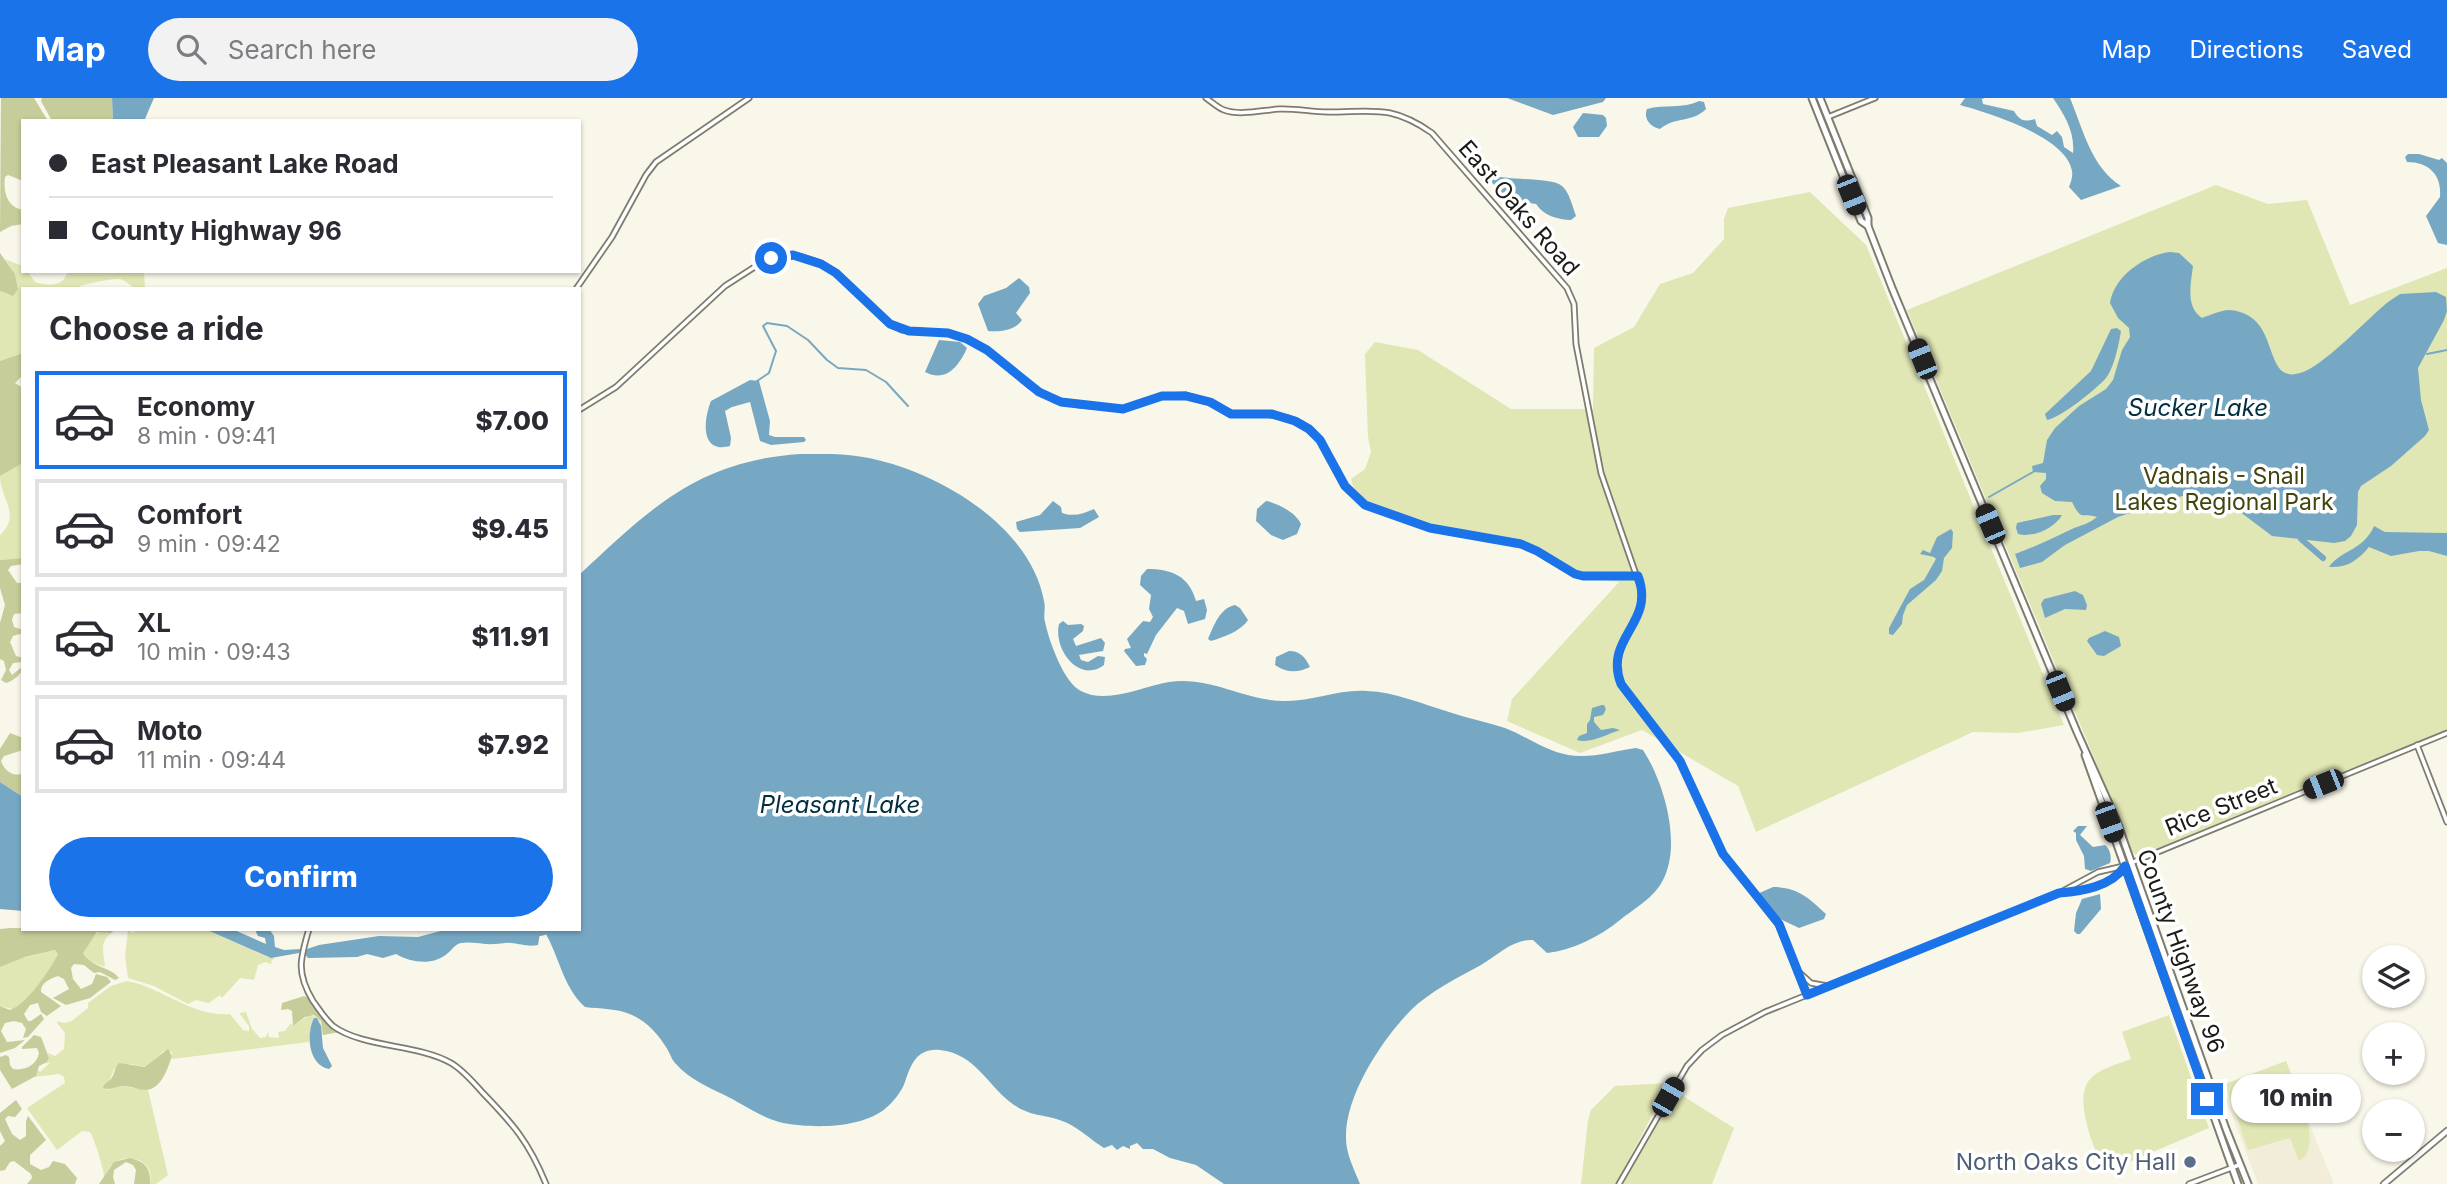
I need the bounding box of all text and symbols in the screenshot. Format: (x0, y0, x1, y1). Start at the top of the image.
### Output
search box (148, 18, 638, 81)
text: Map (35, 29, 106, 69)
icon: search (172, 30, 210, 68)
text: Search here (228, 34, 376, 65)
text: Map (2102, 35, 2151, 64)
text: Directions (2189, 35, 2304, 64)
text: Saved (2342, 35, 2412, 64)
street label: East Oaks Road (1453, 135, 1585, 281)
text: East Pleasant Lake Road (91, 148, 399, 179)
car (1834, 172, 1869, 218)
text: County Highway 96 (91, 215, 342, 246)
route start (755, 242, 787, 274)
text: Choose a ride (49, 309, 264, 348)
car (1905, 336, 1940, 382)
icon: car (53, 389, 116, 452)
text: Economy (137, 391, 255, 422)
water label: Sucker Lake (2128, 393, 2268, 422)
text: $7.00 (475, 405, 549, 436)
text: 8 min · 09:41 (137, 422, 276, 450)
park label: Vadnais - Snail Lakes Regional Park (2114, 462, 2334, 516)
icon: car (53, 497, 116, 560)
text: Comfort (137, 499, 242, 530)
car (1973, 501, 2008, 547)
text: $9.45 (471, 513, 549, 544)
text: 9 min · 09:42 (137, 530, 281, 558)
icon: car (53, 605, 116, 668)
text: XL (137, 607, 171, 638)
text: $11.91 (471, 621, 549, 652)
text: 10 min · 09:43 (137, 638, 291, 666)
car (2043, 668, 2078, 714)
icon: car (53, 713, 116, 776)
text: Moto (137, 715, 202, 746)
text: $7.92 (477, 729, 549, 760)
text: 11 min · 09:44 (137, 746, 286, 774)
car (2300, 766, 2347, 802)
street label: Rice Street (2161, 772, 2282, 842)
water label: Pleasant Lake (760, 790, 920, 819)
car (2092, 799, 2127, 845)
button: Confirm (49, 837, 553, 917)
street label: County Highway 96 (2131, 845, 2231, 1057)
map controls (2362, 945, 2425, 1162)
button: layers (2362, 945, 2425, 1008)
button: + (2362, 1022, 2425, 1085)
car (1649, 1074, 1688, 1120)
callout: 10 min (2232, 1074, 2361, 1124)
route end (2191, 1083, 2223, 1115)
text: 10 min (2259, 1084, 2333, 1112)
button: − (2362, 1099, 2425, 1162)
place label: North Oaks City Hall (1956, 1148, 2176, 1176)
marker: North Oaks City Hall (2182, 1154, 2198, 1170)

